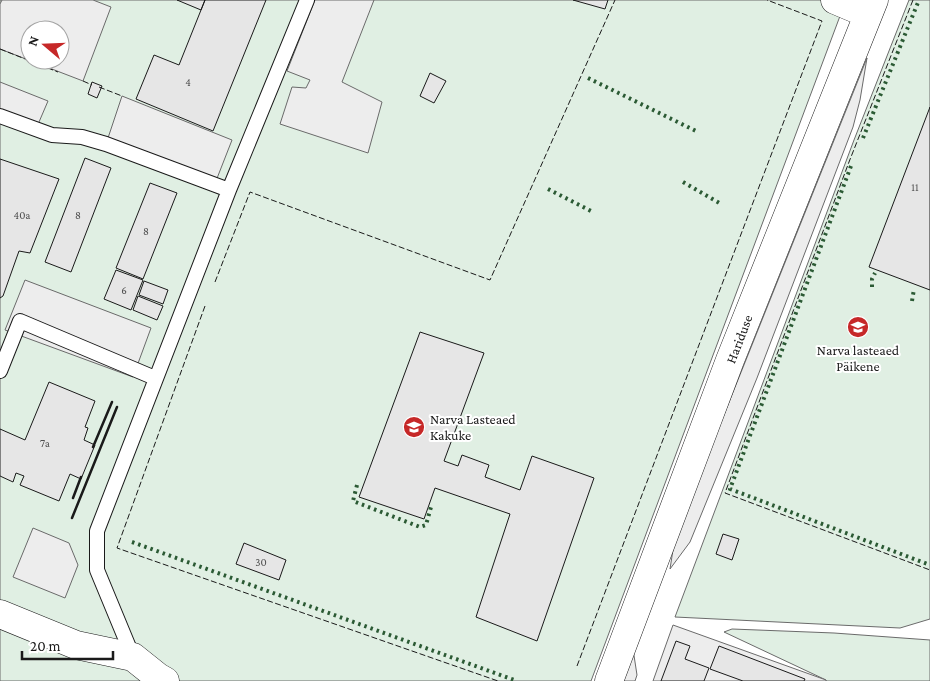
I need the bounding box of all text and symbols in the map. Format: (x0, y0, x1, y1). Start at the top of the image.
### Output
north arrow (20, 20, 70, 70)
text: N (24, 33, 42, 48)
house number: 4 (185, 76, 191, 88)
house number: 11 (911, 181, 919, 193)
house number: 40a (14, 209, 30, 221)
house number: 8 (75, 209, 81, 221)
house number: 8 (143, 225, 149, 237)
house number: 6 (121, 284, 127, 296)
street label: Hariduse (722, 312, 756, 366)
school or university icon: Narva lasteaed Päikene (846, 315, 870, 339)
place label: Narva lasteaed Päikene (817, 342, 900, 374)
place label: Narva Lasteaed Kakuke (430, 411, 516, 443)
school or university icon: Narva Lasteaed Kakuke (402, 415, 426, 439)
house number: 7a (40, 437, 50, 449)
house number: 30 (255, 556, 267, 568)
scale bar (22, 628, 114, 660)
text: 20 m (30, 638, 61, 654)

